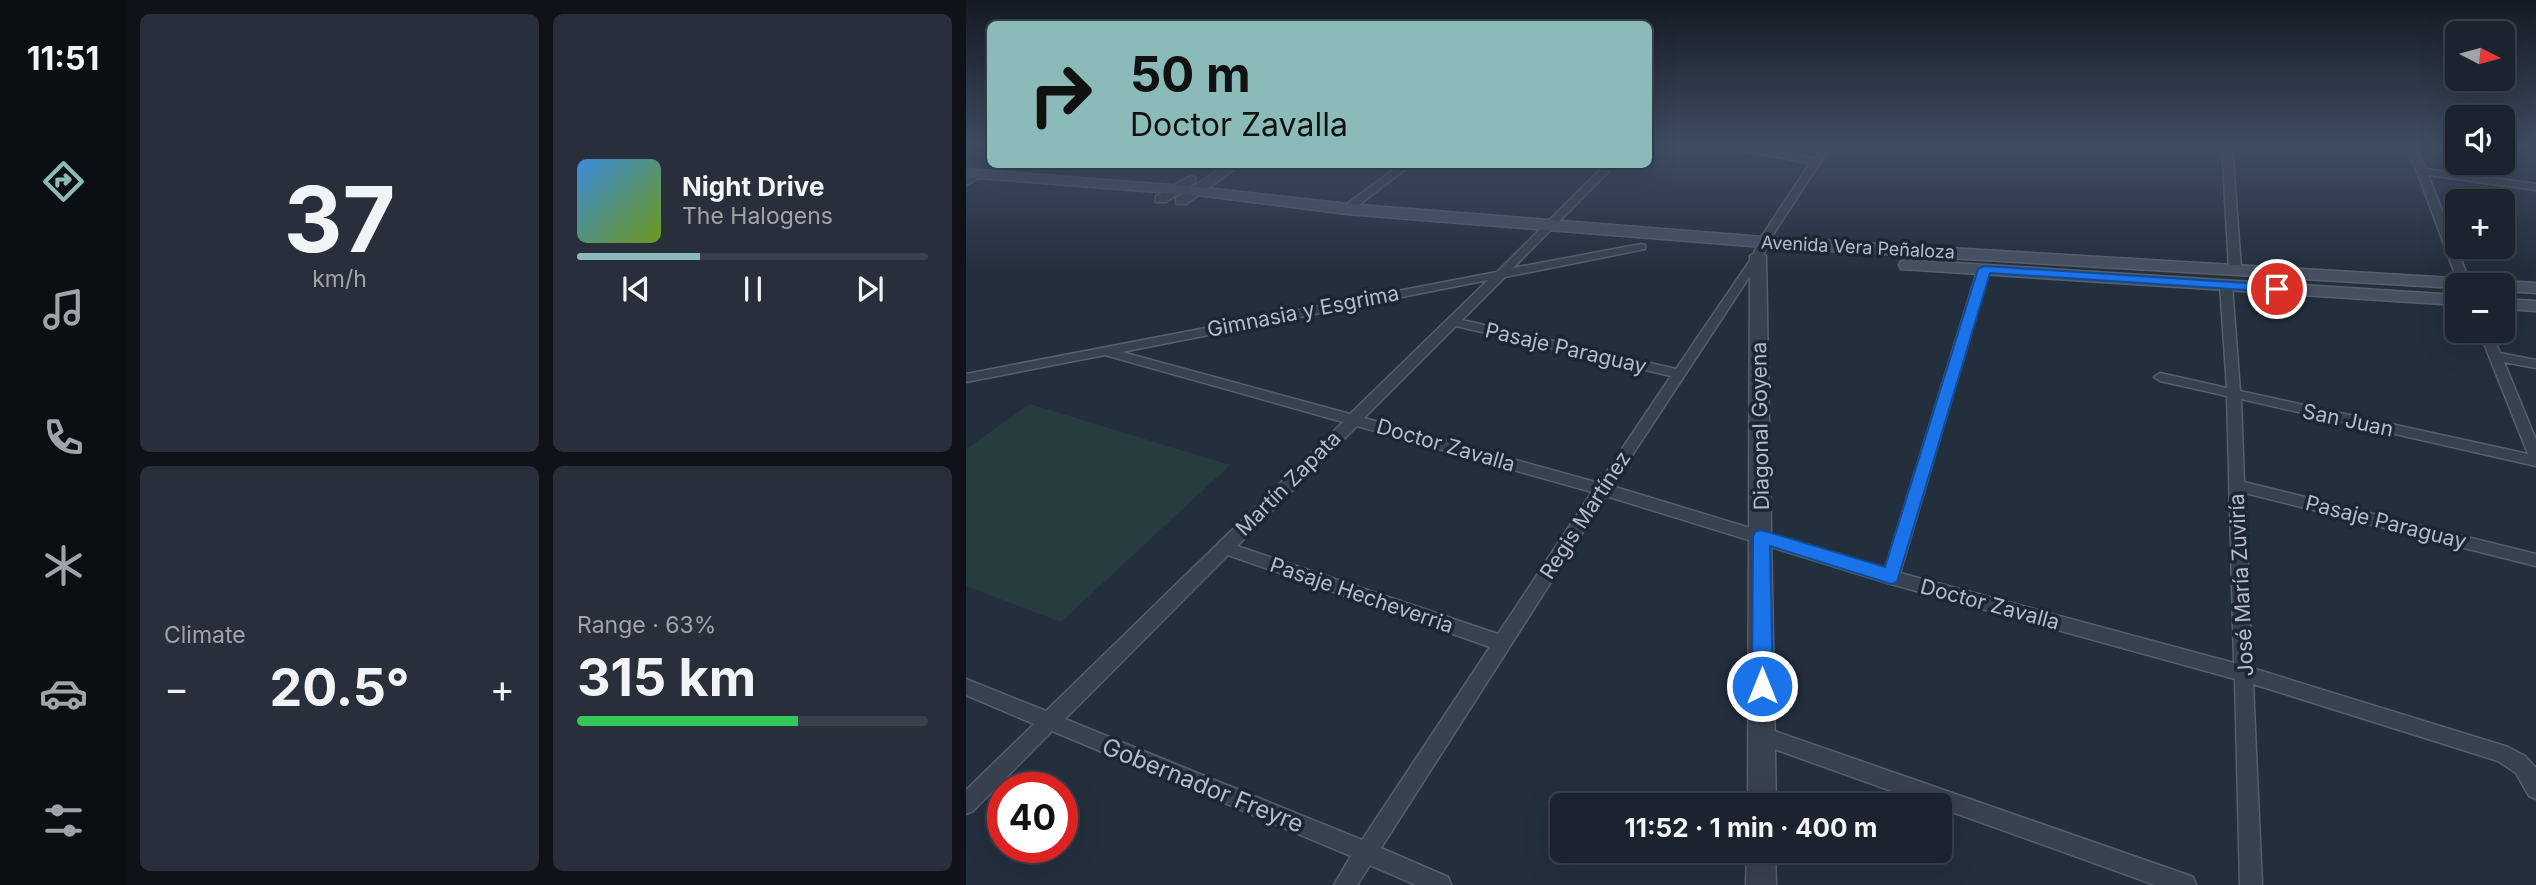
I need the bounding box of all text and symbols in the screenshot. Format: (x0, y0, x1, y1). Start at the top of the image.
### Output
north arrow (2445, 21, 2515, 91)
map controls (2445, 21, 2515, 343)
text: 11:51 (27, 39, 99, 78)
text: 50 m (1130, 45, 1251, 104)
icon: right (1015, 49, 1106, 140)
text: Doctor Zavalla (1130, 105, 1348, 144)
button: sound (2445, 105, 2515, 175)
icon: directions (39, 157, 88, 206)
text: 37 (284, 164, 395, 274)
text: Night Drive (682, 171, 824, 202)
button: + (2445, 189, 2515, 259)
text: The Halogens (682, 202, 833, 230)
street label: Avenida Vera Peñaloza (1760, 231, 1956, 263)
pin (2247, 259, 2307, 319)
text: km/h (312, 265, 367, 293)
icon: previous (617, 270, 655, 308)
icon: pause (734, 270, 772, 308)
icon: next (851, 270, 889, 308)
icon: arrive (2258, 270, 2296, 308)
button: − (2445, 273, 2515, 343)
street label: Gimnasia y Esgrima (1205, 280, 1401, 342)
icon: music (39, 285, 88, 334)
street label: Pasaje Paraguay (1483, 317, 1649, 379)
street label: Diagonal Goyena (1746, 342, 1774, 510)
street label: San Juan (2300, 398, 2396, 442)
icon: phone (39, 413, 88, 462)
street label: Doctor Zavalla (1374, 413, 1518, 477)
street label: Martín Zapata (1230, 425, 1346, 541)
street label: Regis Martínez (1534, 446, 1636, 584)
street label: Pasaje Paraguay (2303, 490, 2469, 554)
street label: José María Zuviría (2224, 493, 2258, 677)
icon: climate (39, 541, 88, 590)
street label: Pasaje Hecheverria (1267, 552, 1457, 638)
street label: Doctor Zavalla (1918, 573, 2062, 635)
text: Range · 63% (577, 611, 716, 639)
text: Climate (164, 621, 246, 649)
text: 315 km (577, 646, 756, 709)
position arrow (1725, 649, 1799, 723)
text: 20.5° (269, 656, 410, 719)
text: − (164, 665, 189, 711)
text: + (490, 665, 515, 711)
icon: car (39, 669, 88, 718)
street label: Gobernador Freyre (1098, 731, 1308, 839)
speed limit sign: 40 (987, 772, 1078, 863)
icon: filters (39, 796, 88, 845)
text: 11:52 · 1 min · 400 m (1625, 812, 1877, 843)

